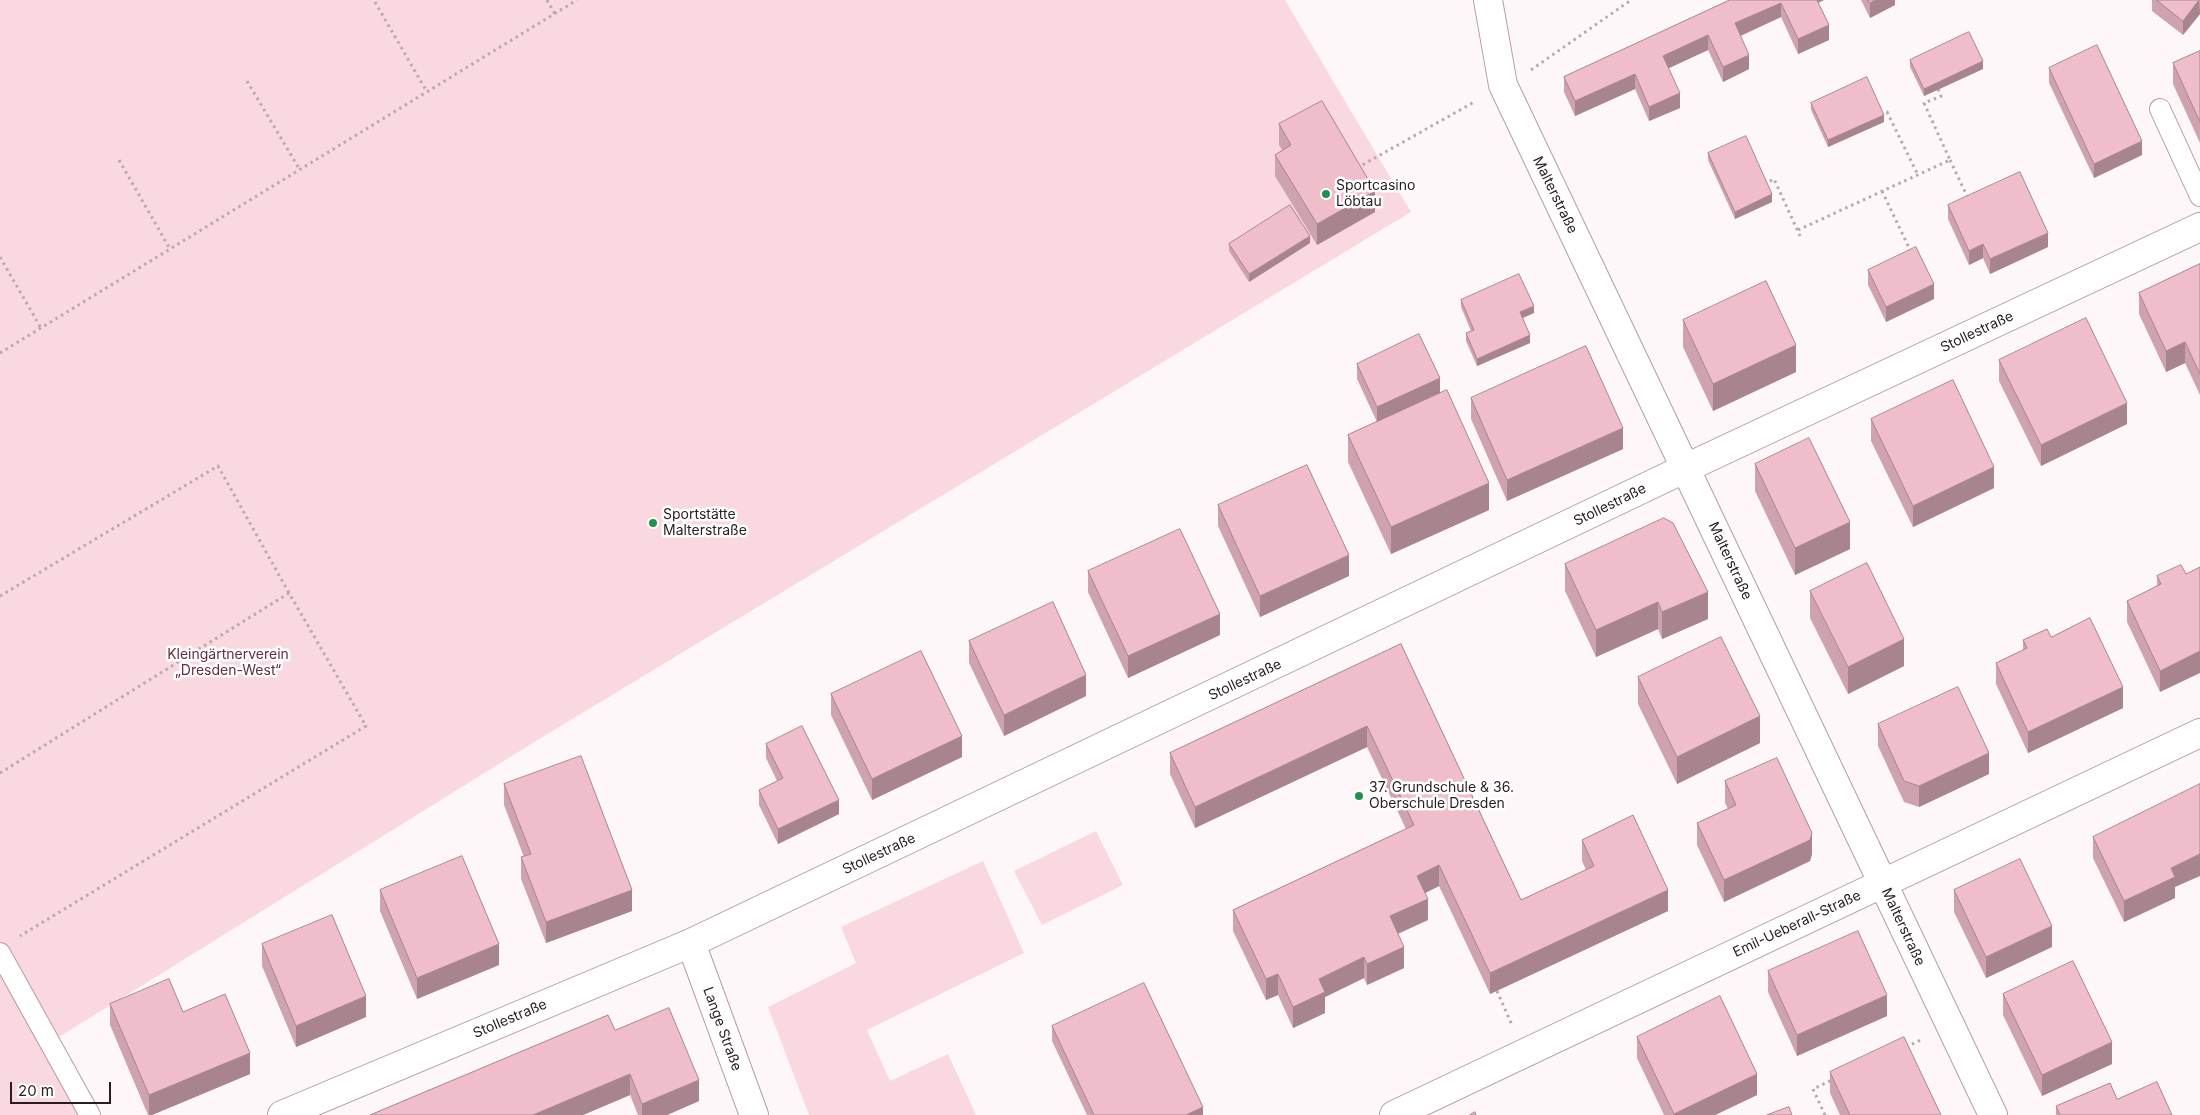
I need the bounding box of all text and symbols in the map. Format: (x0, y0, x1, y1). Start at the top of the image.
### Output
street label: Malterstraße (1529, 154, 1581, 236)
place label: Sportcasino Löbtau (1336, 178, 1415, 210)
marker: Sportcasino Löbtau (1320, 188, 1332, 200)
street label: Stollestraße (1938, 308, 2016, 356)
street label: Stollestraße (1571, 480, 1649, 530)
place label: Sportstätte Malterstraße (663, 507, 747, 540)
marker: Sportstätte Malterstraße (647, 517, 659, 529)
street label: Malterstraße (1705, 519, 1755, 603)
park label: Kleingärtnerverein „Dresden-West“ (167, 647, 289, 680)
street label: Stollestraße (1206, 656, 1284, 704)
place label: 37. Grundschule & 36. Oberschule Dresden (1369, 780, 1514, 812)
marker: 37. Grundschule & 36. Oberschule Dresden (1353, 790, 1365, 802)
street label: Stollestraße (840, 830, 918, 878)
street label: Malterstraße (1878, 885, 1928, 969)
street label: Emil-Ueberall-Straße (1730, 887, 1864, 961)
street label: Lange Straße (699, 985, 745, 1073)
street label: Stollestraße (471, 996, 549, 1042)
scale bar (12, 1072, 114, 1104)
text: 20 m (18, 1081, 54, 1100)

